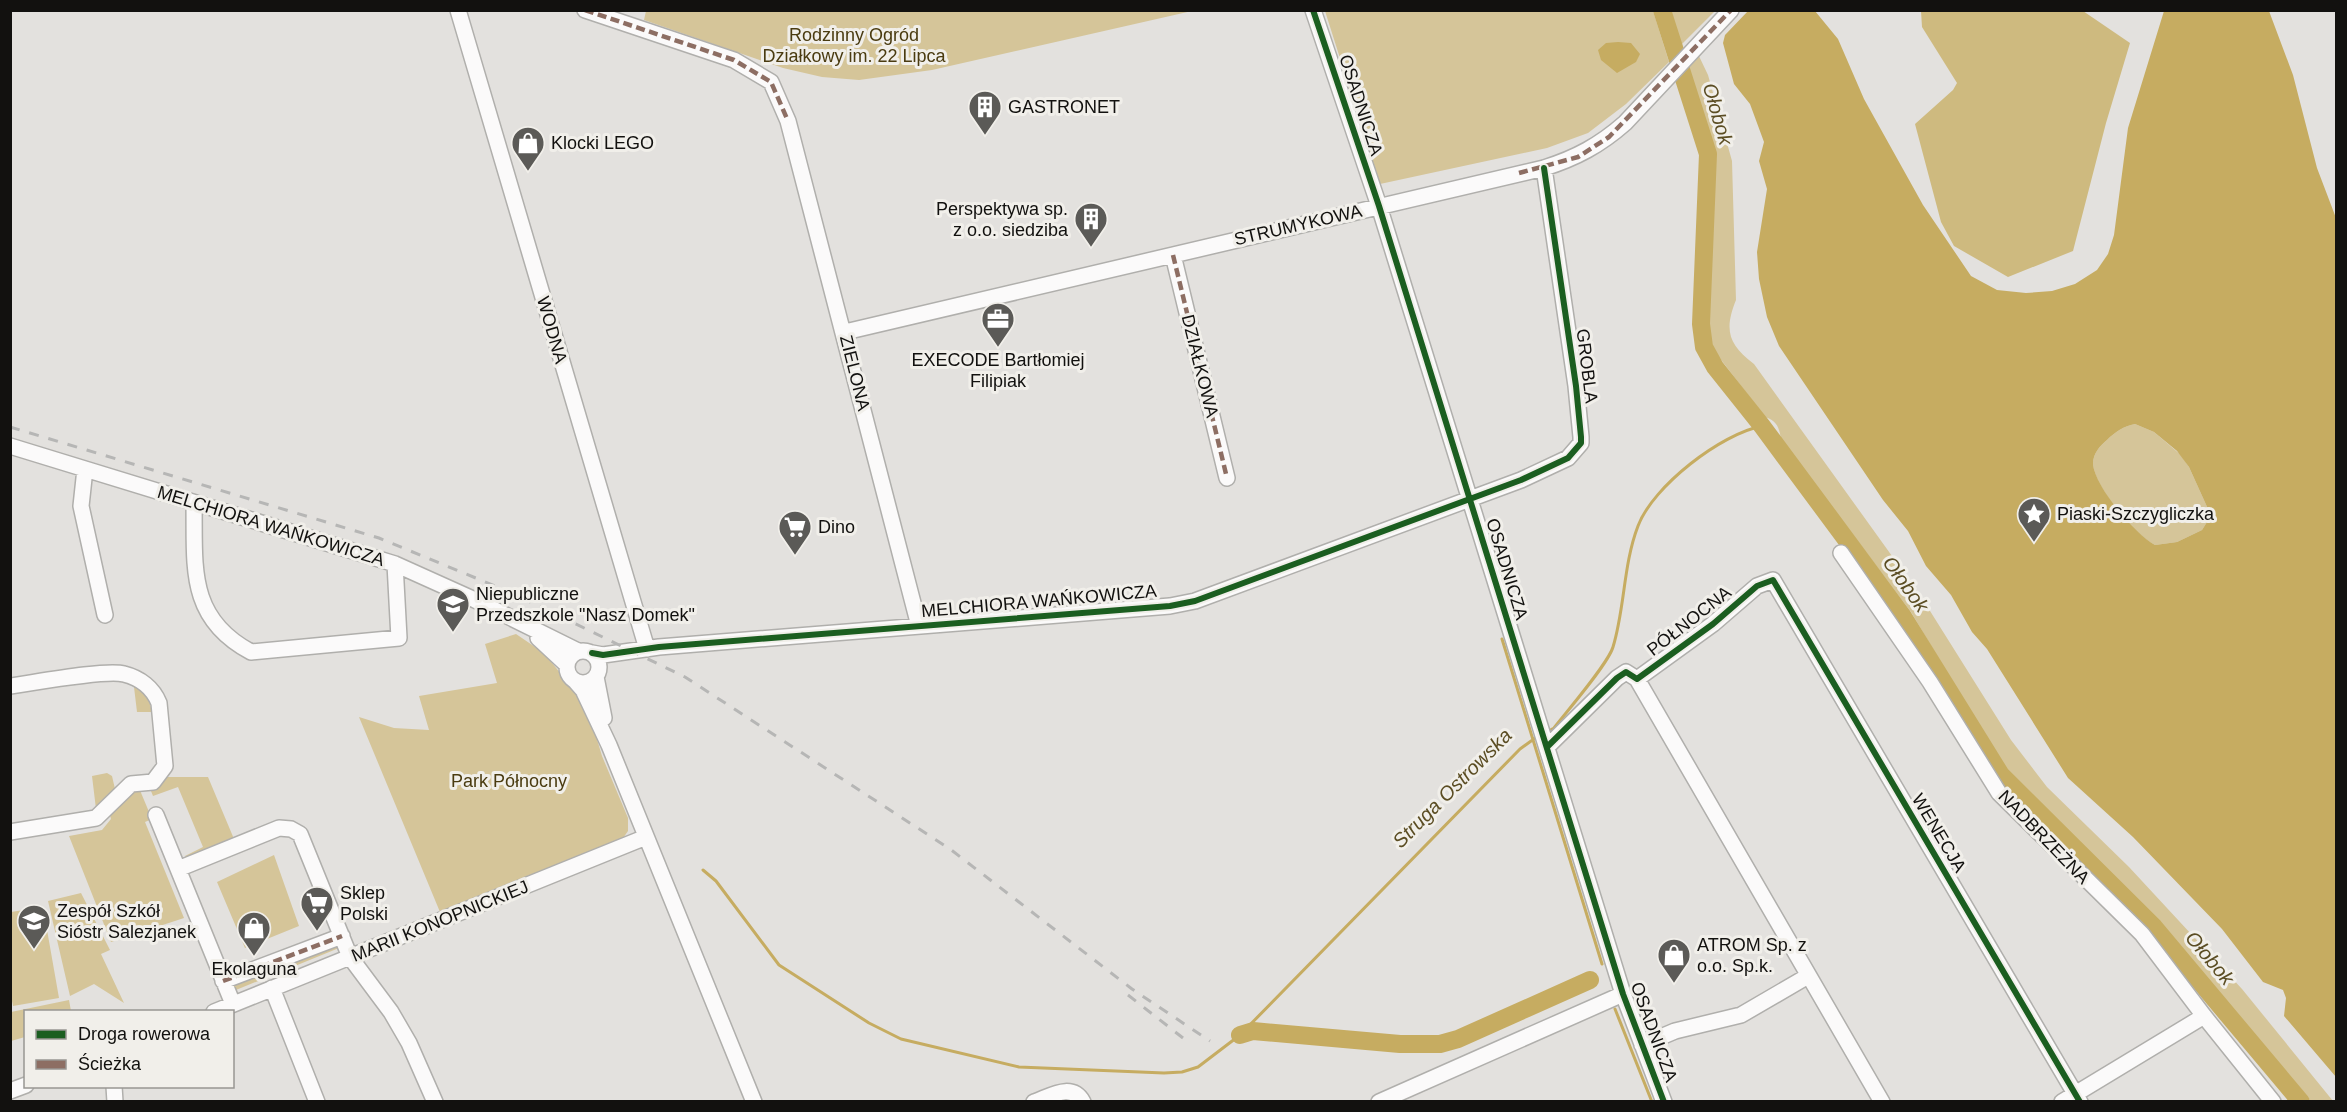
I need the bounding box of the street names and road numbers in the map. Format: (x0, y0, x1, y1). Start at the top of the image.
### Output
street label: OSADNICZA (1335, 52, 1387, 158)
street label: STRUMYKOWA (1232, 201, 1364, 249)
street label: WODNA (533, 294, 571, 366)
street label: DZIAŁKOWA (1178, 312, 1222, 420)
street label: GROBLA (1573, 328, 1601, 404)
street label: ZIELONA (836, 333, 874, 413)
street label: MELCHIORA WAŃKOWICZA (155, 482, 387, 570)
street label: OSADNICZA (1482, 516, 1532, 622)
street label: MELCHIORA WAŃKOWICZA (920, 581, 1158, 621)
street label: PÓŁNOCNA (1642, 581, 1735, 660)
street label: NADBRZEŻNA (1994, 786, 2094, 888)
street label: WENECJA (1908, 790, 1970, 876)
street label: MARII KONOPNICKIEJ (349, 876, 531, 966)
street label: OSADNICZA (1627, 979, 1681, 1085)

